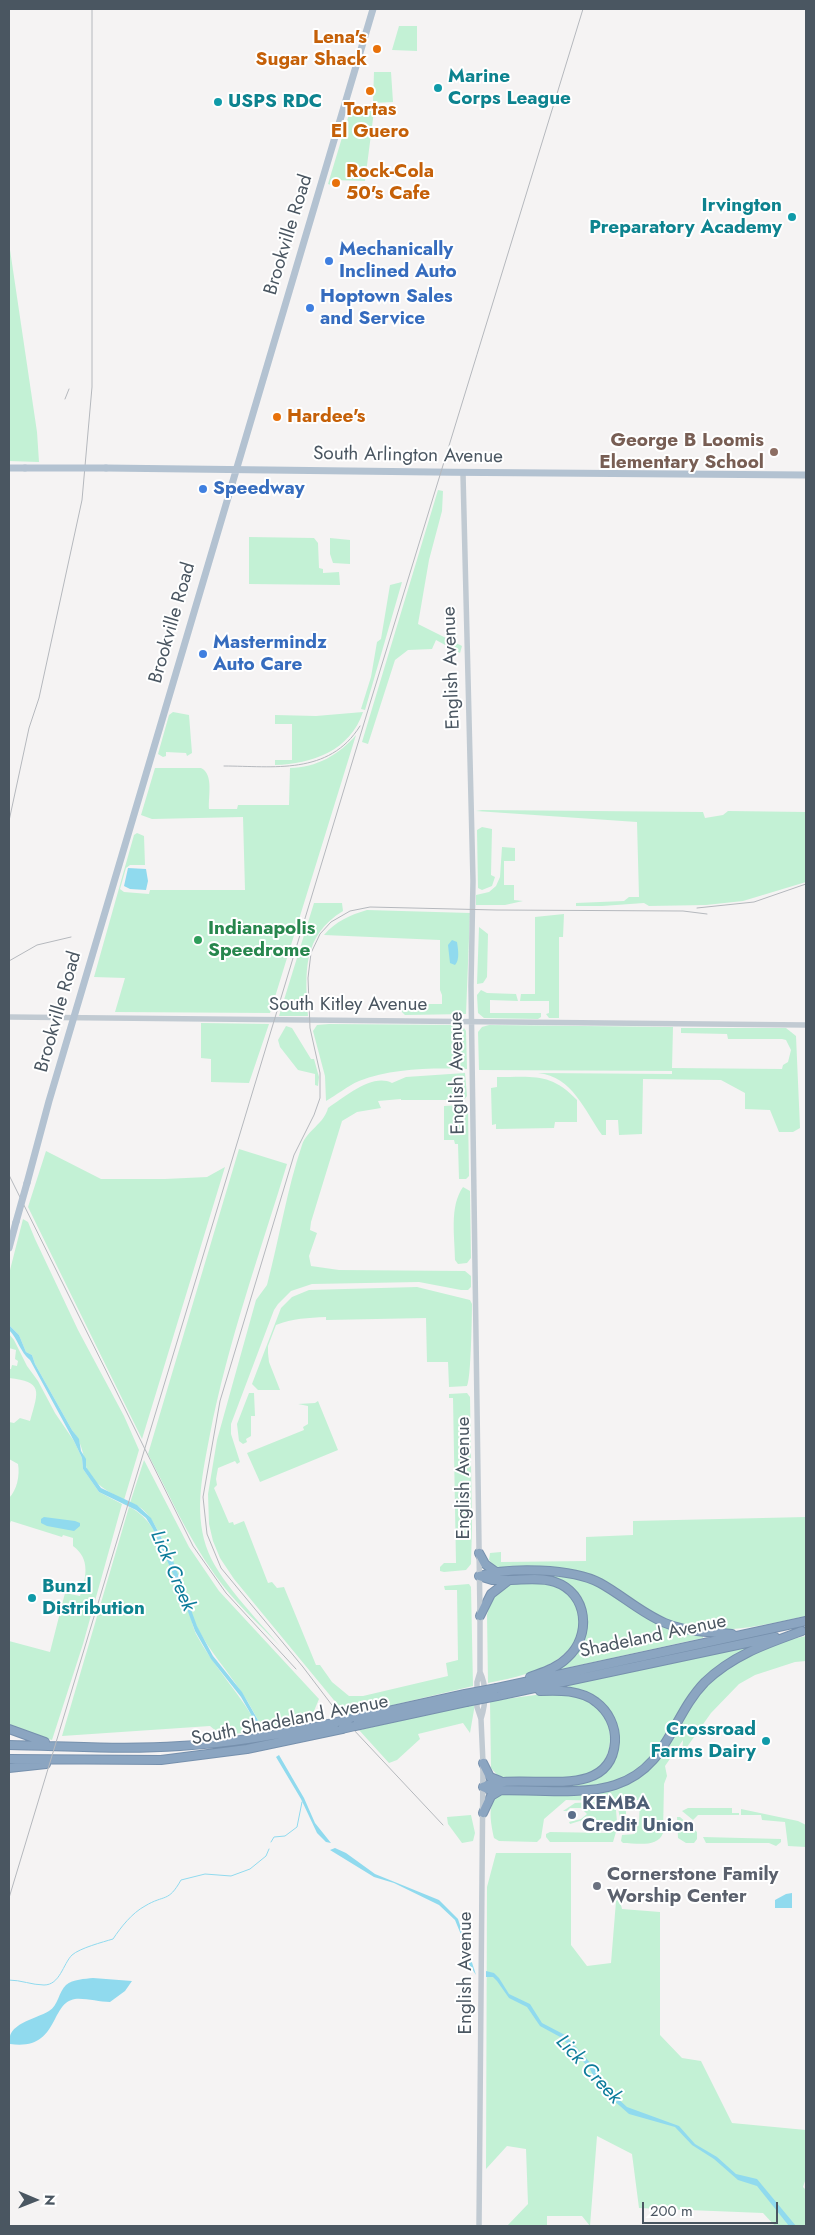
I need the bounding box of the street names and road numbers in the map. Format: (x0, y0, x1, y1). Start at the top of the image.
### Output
street label: Brookville Road (260, 172, 318, 298)
street label: South Arlington Avenue (313, 443, 503, 469)
street label: Brookville Road (145, 560, 201, 686)
street label: English Avenue (438, 606, 466, 730)
street label: Brookville Road (31, 949, 87, 1075)
street label: South Kitley Avenue (269, 994, 427, 1016)
street label: English Avenue (446, 1011, 470, 1135)
street label: English Avenue (453, 1416, 475, 1540)
street label: Shadeland Avenue (578, 1610, 728, 1664)
street label: South Shadeland Avenue (189, 1691, 391, 1751)
street label: English Avenue (455, 1911, 477, 2035)

